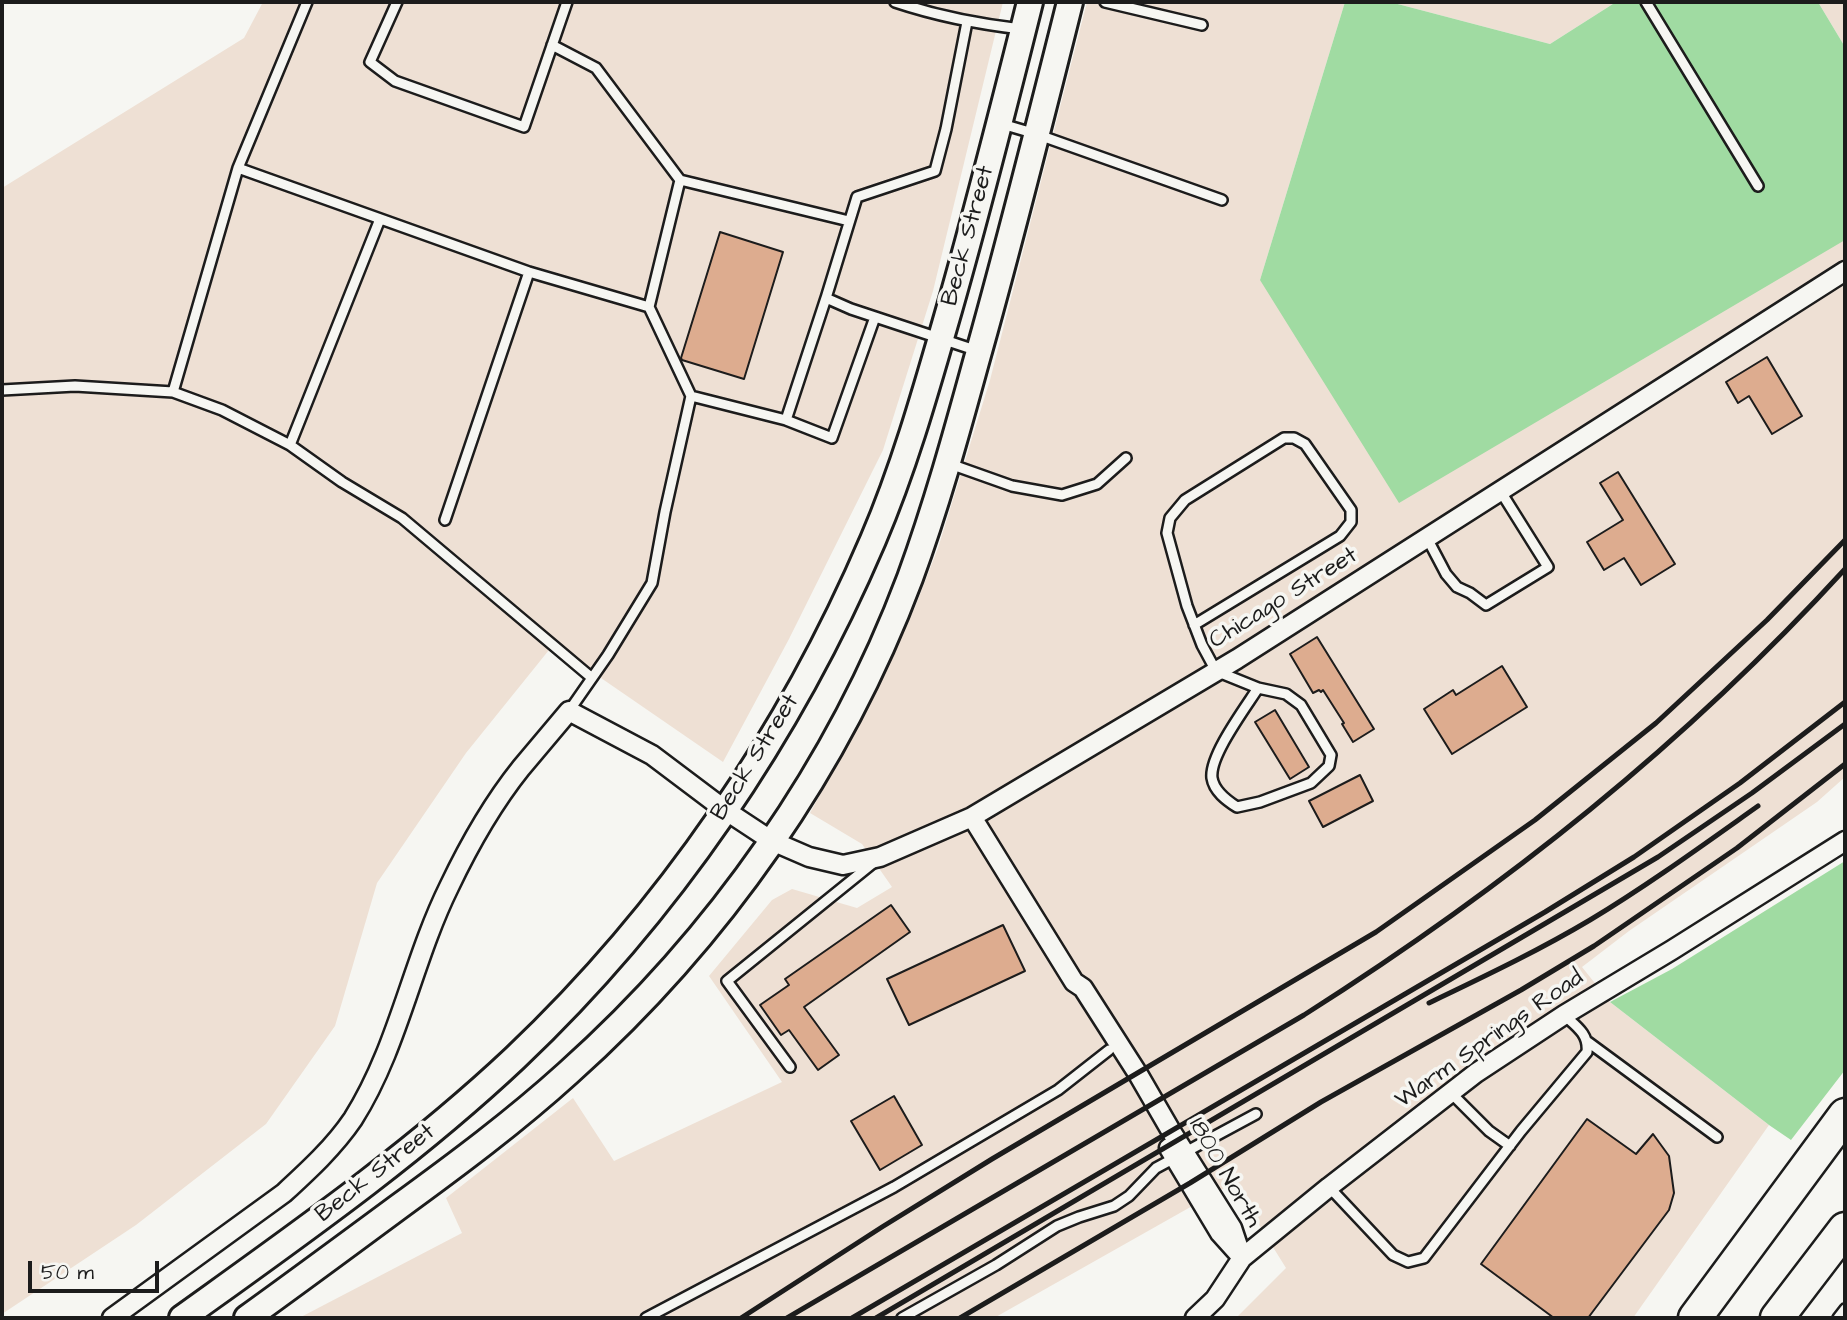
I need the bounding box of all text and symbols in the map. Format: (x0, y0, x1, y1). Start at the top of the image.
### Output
street label: Beck Street (937, 163, 1001, 309)
street label: Chicago Street (1205, 542, 1363, 656)
street label: Beck Street (706, 689, 806, 827)
street label: Warm Springs Road (1390, 964, 1590, 1116)
street label: 1800 North (1181, 1113, 1267, 1233)
street label: Beck Street (311, 1118, 441, 1230)
scale bar (32, 1246, 163, 1290)
text: 50 m (41, 1258, 94, 1287)

